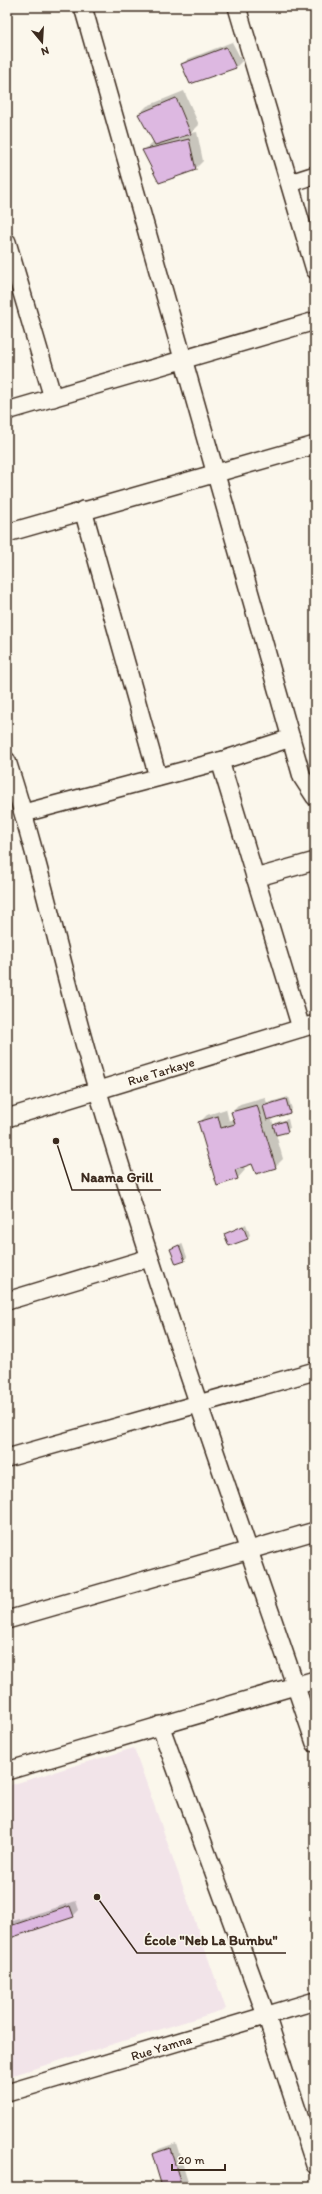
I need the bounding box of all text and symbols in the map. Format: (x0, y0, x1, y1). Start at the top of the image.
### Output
north arrow (22, 22, 62, 62)
text: N (39, 44, 50, 58)
street label: Rue Tarkaye (126, 1054, 196, 1089)
callout: Naama Grill (72, 1164, 161, 1190)
text: Naama Grill (81, 1169, 154, 1186)
callout: École "Neb La Bumbu" (137, 1927, 286, 1953)
text: École "Neb La Bumbu" (144, 1932, 278, 1949)
street label: Rue Yamna (129, 2031, 194, 2064)
scale bar (172, 2146, 225, 2172)
text: 20 m (178, 2153, 205, 2167)

